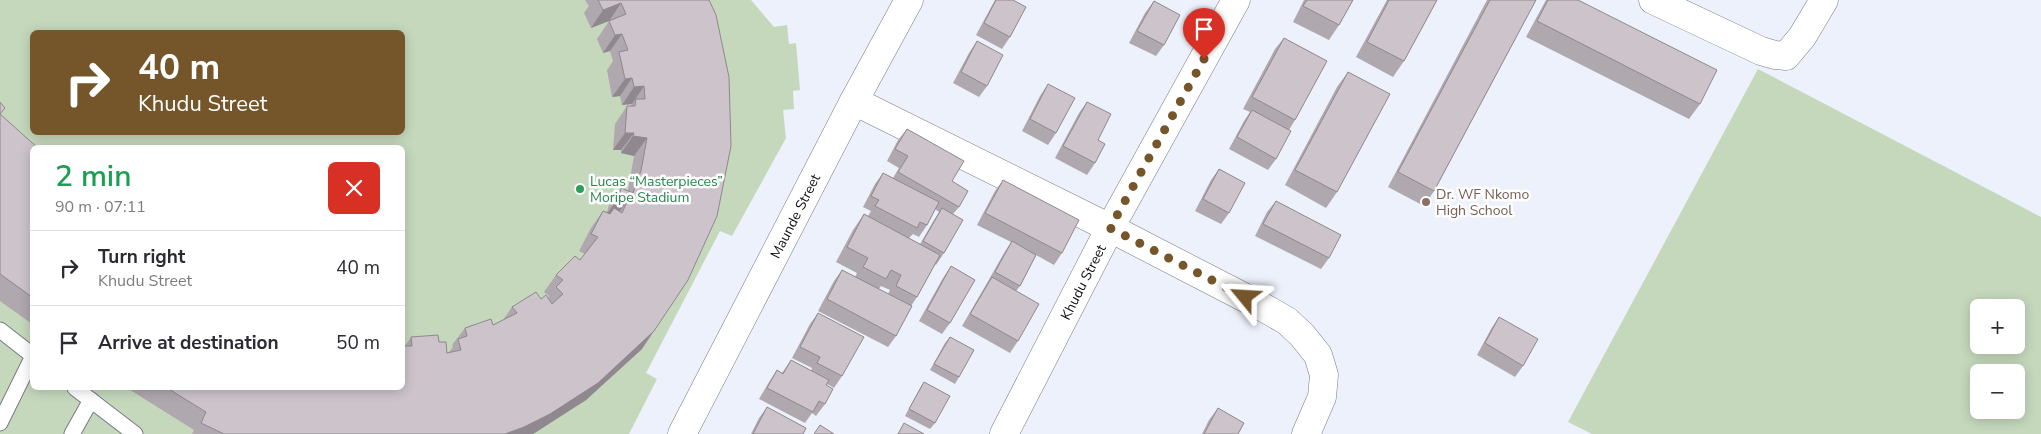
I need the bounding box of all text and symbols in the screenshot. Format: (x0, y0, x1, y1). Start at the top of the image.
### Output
pin (1183, 8, 1225, 59)
icon: arrive (1190, 15, 1218, 43)
text: 40 m (138, 44, 220, 91)
icon: right (55, 50, 120, 115)
text: Khudu Street (138, 89, 267, 119)
text: 2 min (55, 156, 131, 197)
button: close (328, 162, 380, 214)
street label: Maunde Street (766, 171, 825, 262)
place label: Lucas “Masterpieces” Moripe Stadium (590, 172, 723, 207)
marker: Lucas “Masterpieces” Moripe Stadium (574, 183, 586, 195)
place label: Dr. WF Nkomo High School (1436, 185, 1530, 220)
text: 90 m · 07:11 (55, 196, 146, 218)
marker: Dr. WF Nkomo High School (1420, 196, 1432, 208)
street label: Khudu Street (1056, 241, 1111, 323)
text: Turn right (98, 244, 185, 270)
icon: right (55, 254, 83, 282)
text: 40 m (336, 255, 380, 281)
text: Khudu Street (98, 270, 192, 292)
position arrow (1218, 270, 1270, 322)
map controls (1970, 299, 2025, 419)
button: + (1970, 299, 2025, 354)
icon: arrive (55, 329, 83, 357)
text: Arrive at destination (98, 330, 279, 356)
text: 50 m (336, 330, 380, 356)
button: − (1970, 364, 2025, 419)

